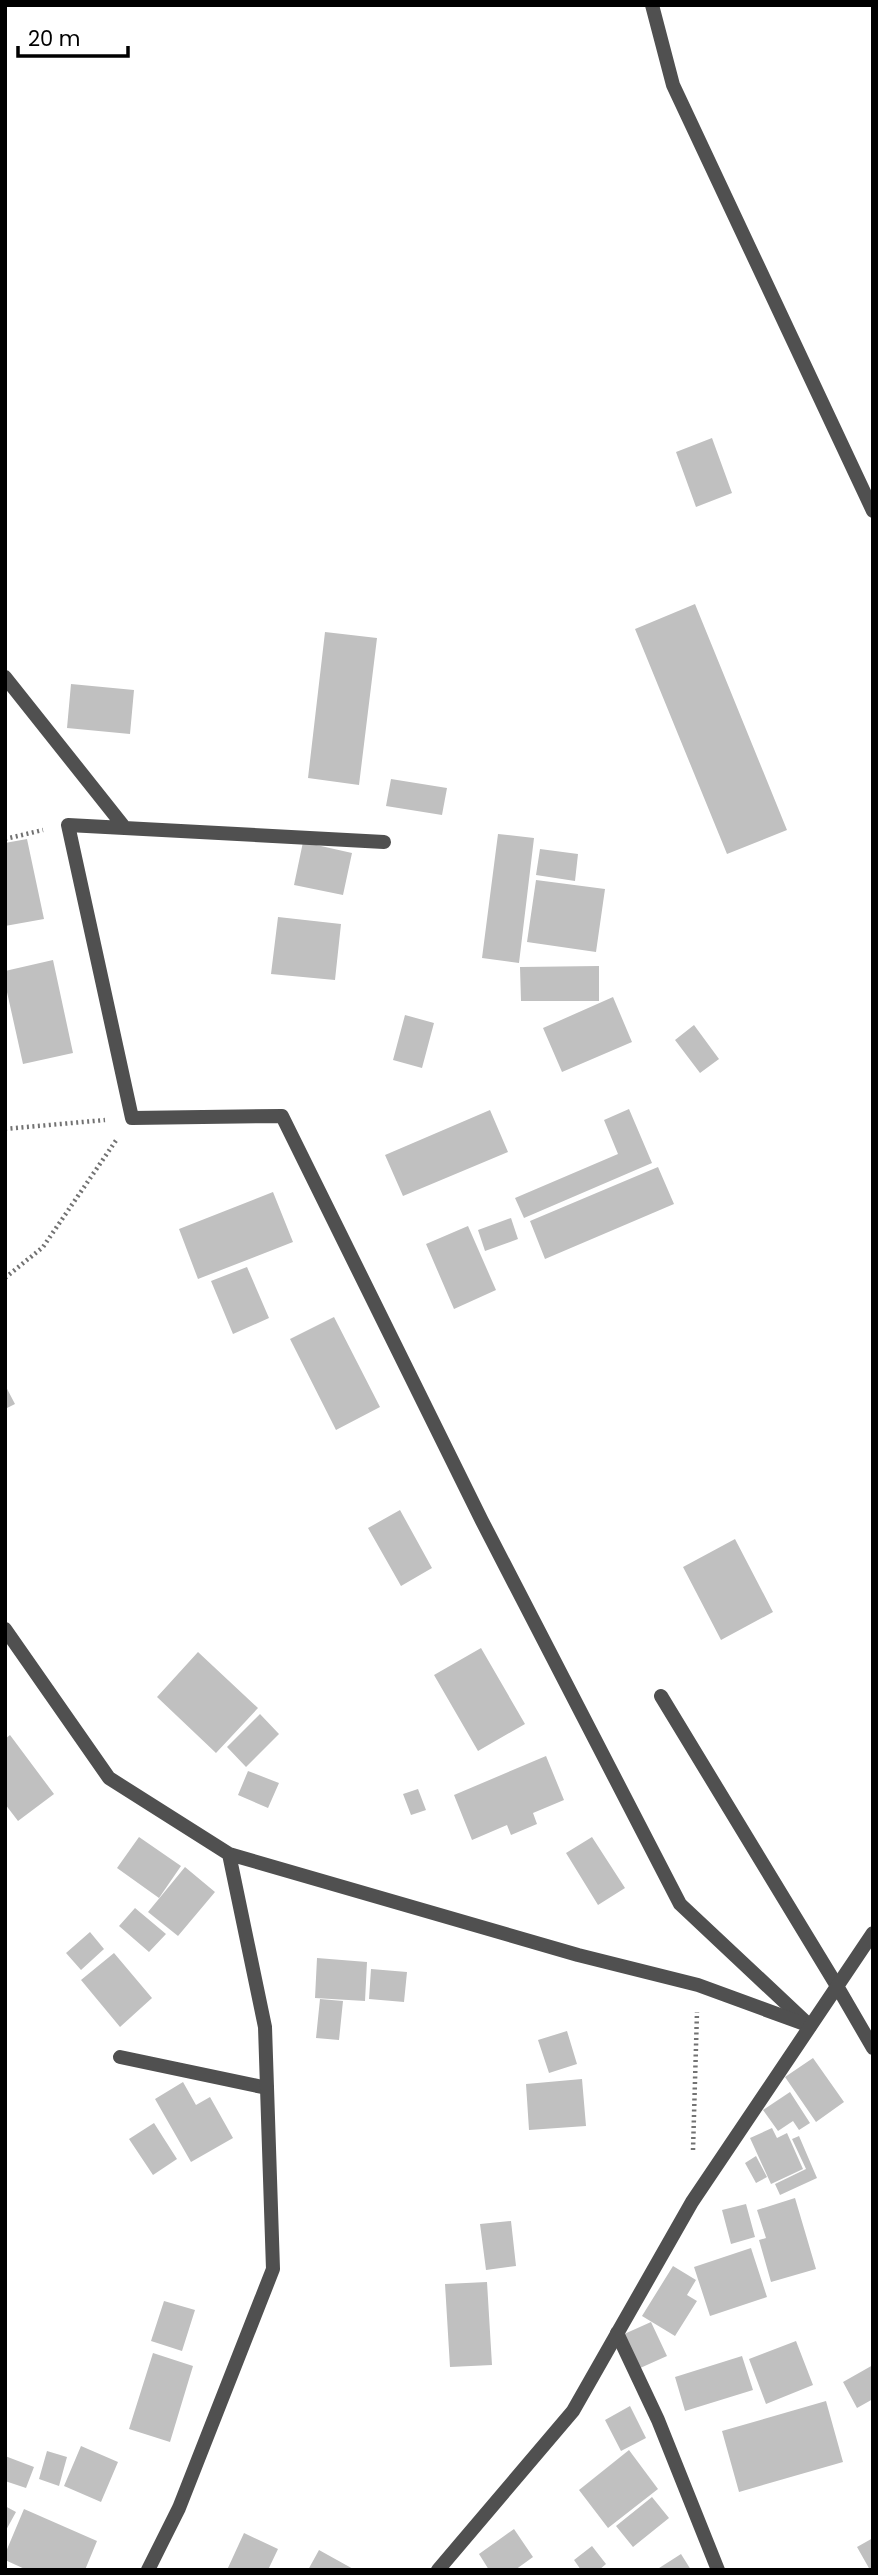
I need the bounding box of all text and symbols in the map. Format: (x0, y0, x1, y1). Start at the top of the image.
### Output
scale bar (18, 14, 128, 58)
text: 20 m (28, 24, 81, 53)

